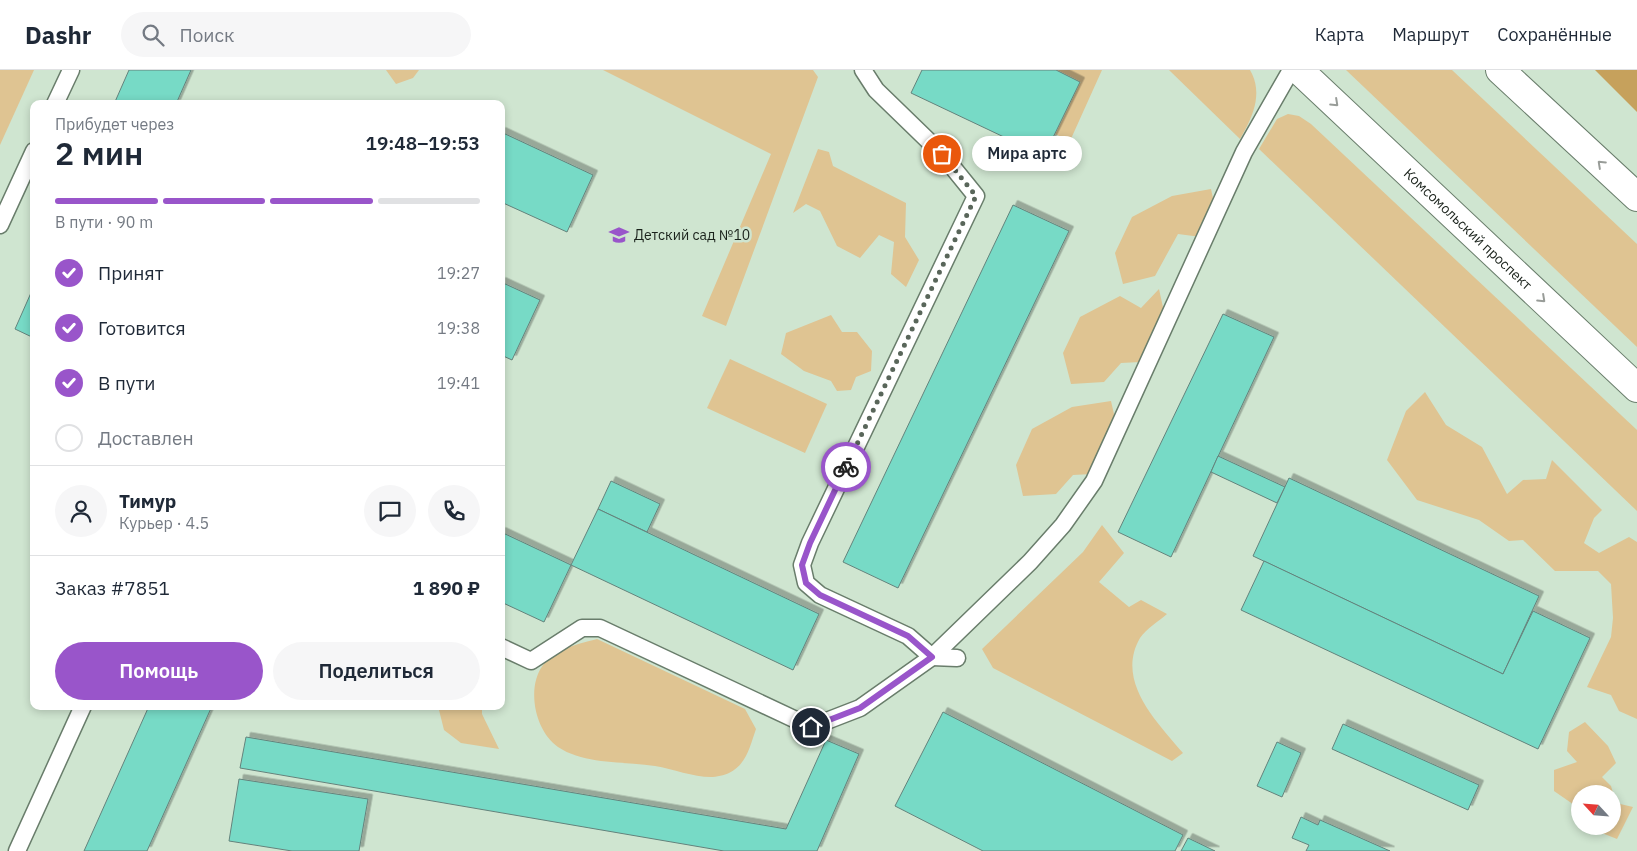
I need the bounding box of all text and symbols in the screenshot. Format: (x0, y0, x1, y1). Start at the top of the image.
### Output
search box (121, 12, 471, 57)
text: Dashr (25, 19, 91, 51)
icon: search (139, 21, 167, 49)
text: Поиск (179, 23, 234, 47)
text: Карта (1315, 23, 1364, 46)
text: Маршрут (1392, 23, 1469, 46)
text: Сохранённые (1497, 23, 1612, 46)
one-way arrow (1329, 97, 1338, 106)
text: Прибудет через (55, 114, 174, 134)
text: 19:48–19:53 (366, 131, 480, 155)
text: 2 мин (55, 132, 143, 174)
pin (921, 133, 963, 175)
callout: Мира артс (972, 136, 1082, 172)
icon: bag (928, 140, 956, 168)
text: Мира артс (987, 143, 1067, 163)
one-way arrow (1598, 161, 1607, 170)
street label: Комсомольский проспект (1400, 164, 1536, 294)
text: В пути · 90 m (55, 212, 153, 232)
school or university icon: Детский сад №10 (608, 224, 630, 246)
place label: Детский сад №10 (634, 226, 750, 244)
icon: check (55, 259, 83, 287)
text: Принят (98, 261, 164, 285)
text: 19:27 (437, 263, 480, 283)
one-way arrow (1537, 293, 1546, 302)
icon: check (55, 314, 83, 342)
text: Готовится (98, 316, 186, 340)
text: 19:38 (437, 318, 480, 338)
icon: check (55, 369, 83, 397)
text: В пути (98, 371, 156, 395)
text: 19:41 (437, 373, 480, 393)
text: Доставлен (98, 426, 194, 450)
courier (821, 442, 871, 492)
icon: bike (832, 453, 860, 481)
button: person (55, 485, 107, 537)
button: chat (364, 485, 416, 537)
button: phone (428, 485, 480, 537)
text: Тимур (119, 489, 176, 513)
text: Курьер · 4.5 (119, 513, 209, 533)
text: Заказ #7851 (55, 576, 170, 600)
text: 1 890 ₽ (413, 576, 480, 600)
button: Помощь (55, 642, 263, 700)
button: Поделиться (273, 642, 480, 700)
pin (790, 706, 832, 748)
icon: home (797, 713, 825, 741)
north arrow (1571, 785, 1621, 835)
map controls (1571, 785, 1621, 835)

